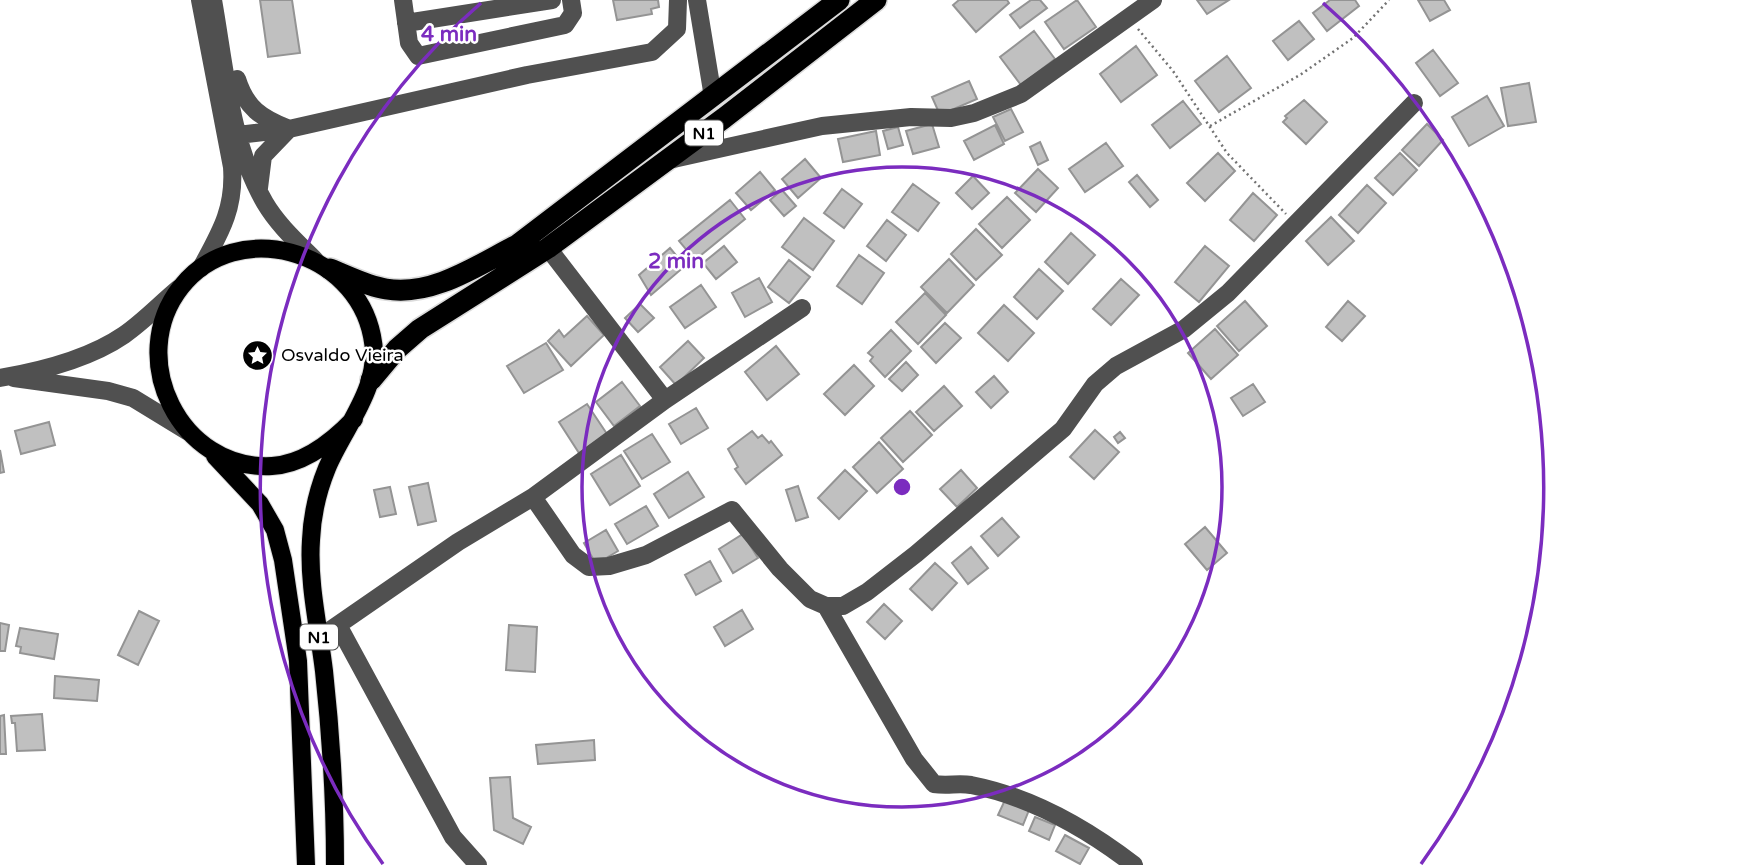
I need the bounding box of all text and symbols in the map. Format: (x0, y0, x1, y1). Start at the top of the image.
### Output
text: 4 min (421, 22, 477, 47)
road number: N1 (685, 120, 723, 146)
text: 2 min (648, 249, 704, 274)
place icon: Osvaldo Vieira (241, 338, 275, 372)
place label: Osvaldo Vieira (281, 344, 404, 366)
centre of rings (890, 475, 914, 499)
road number: N1 (300, 624, 338, 650)

